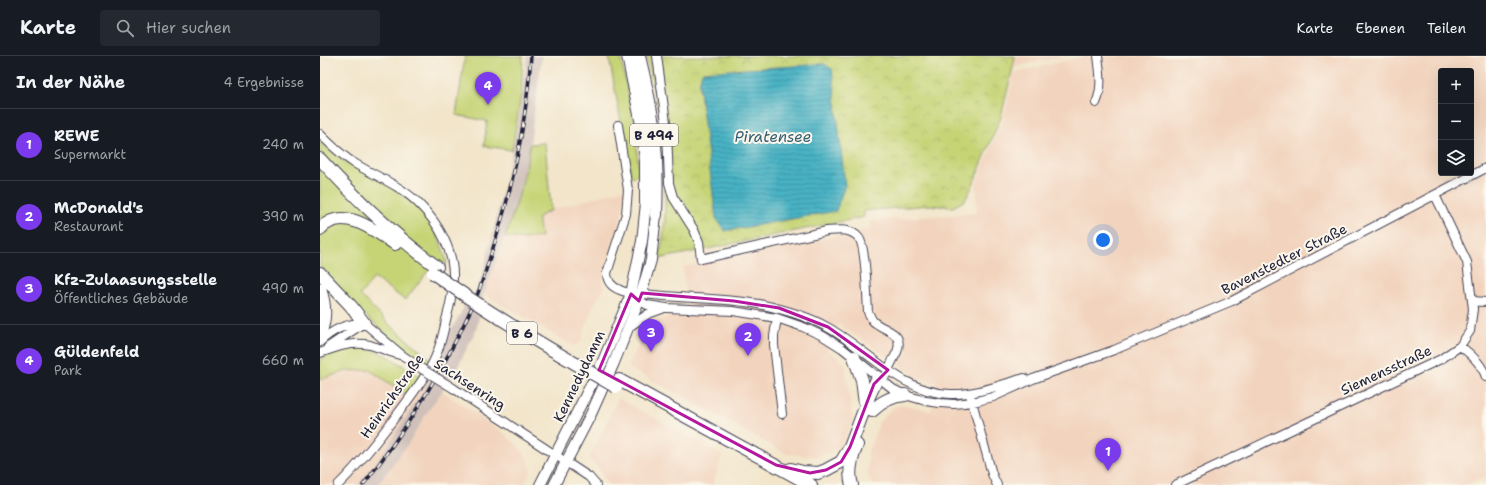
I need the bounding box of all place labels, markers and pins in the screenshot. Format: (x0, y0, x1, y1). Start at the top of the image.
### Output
pin: 4 (475, 72, 501, 105)
pin: 3 (638, 319, 664, 352)
pin: 2 (735, 323, 761, 356)
pin: 1 (1095, 438, 1121, 471)

